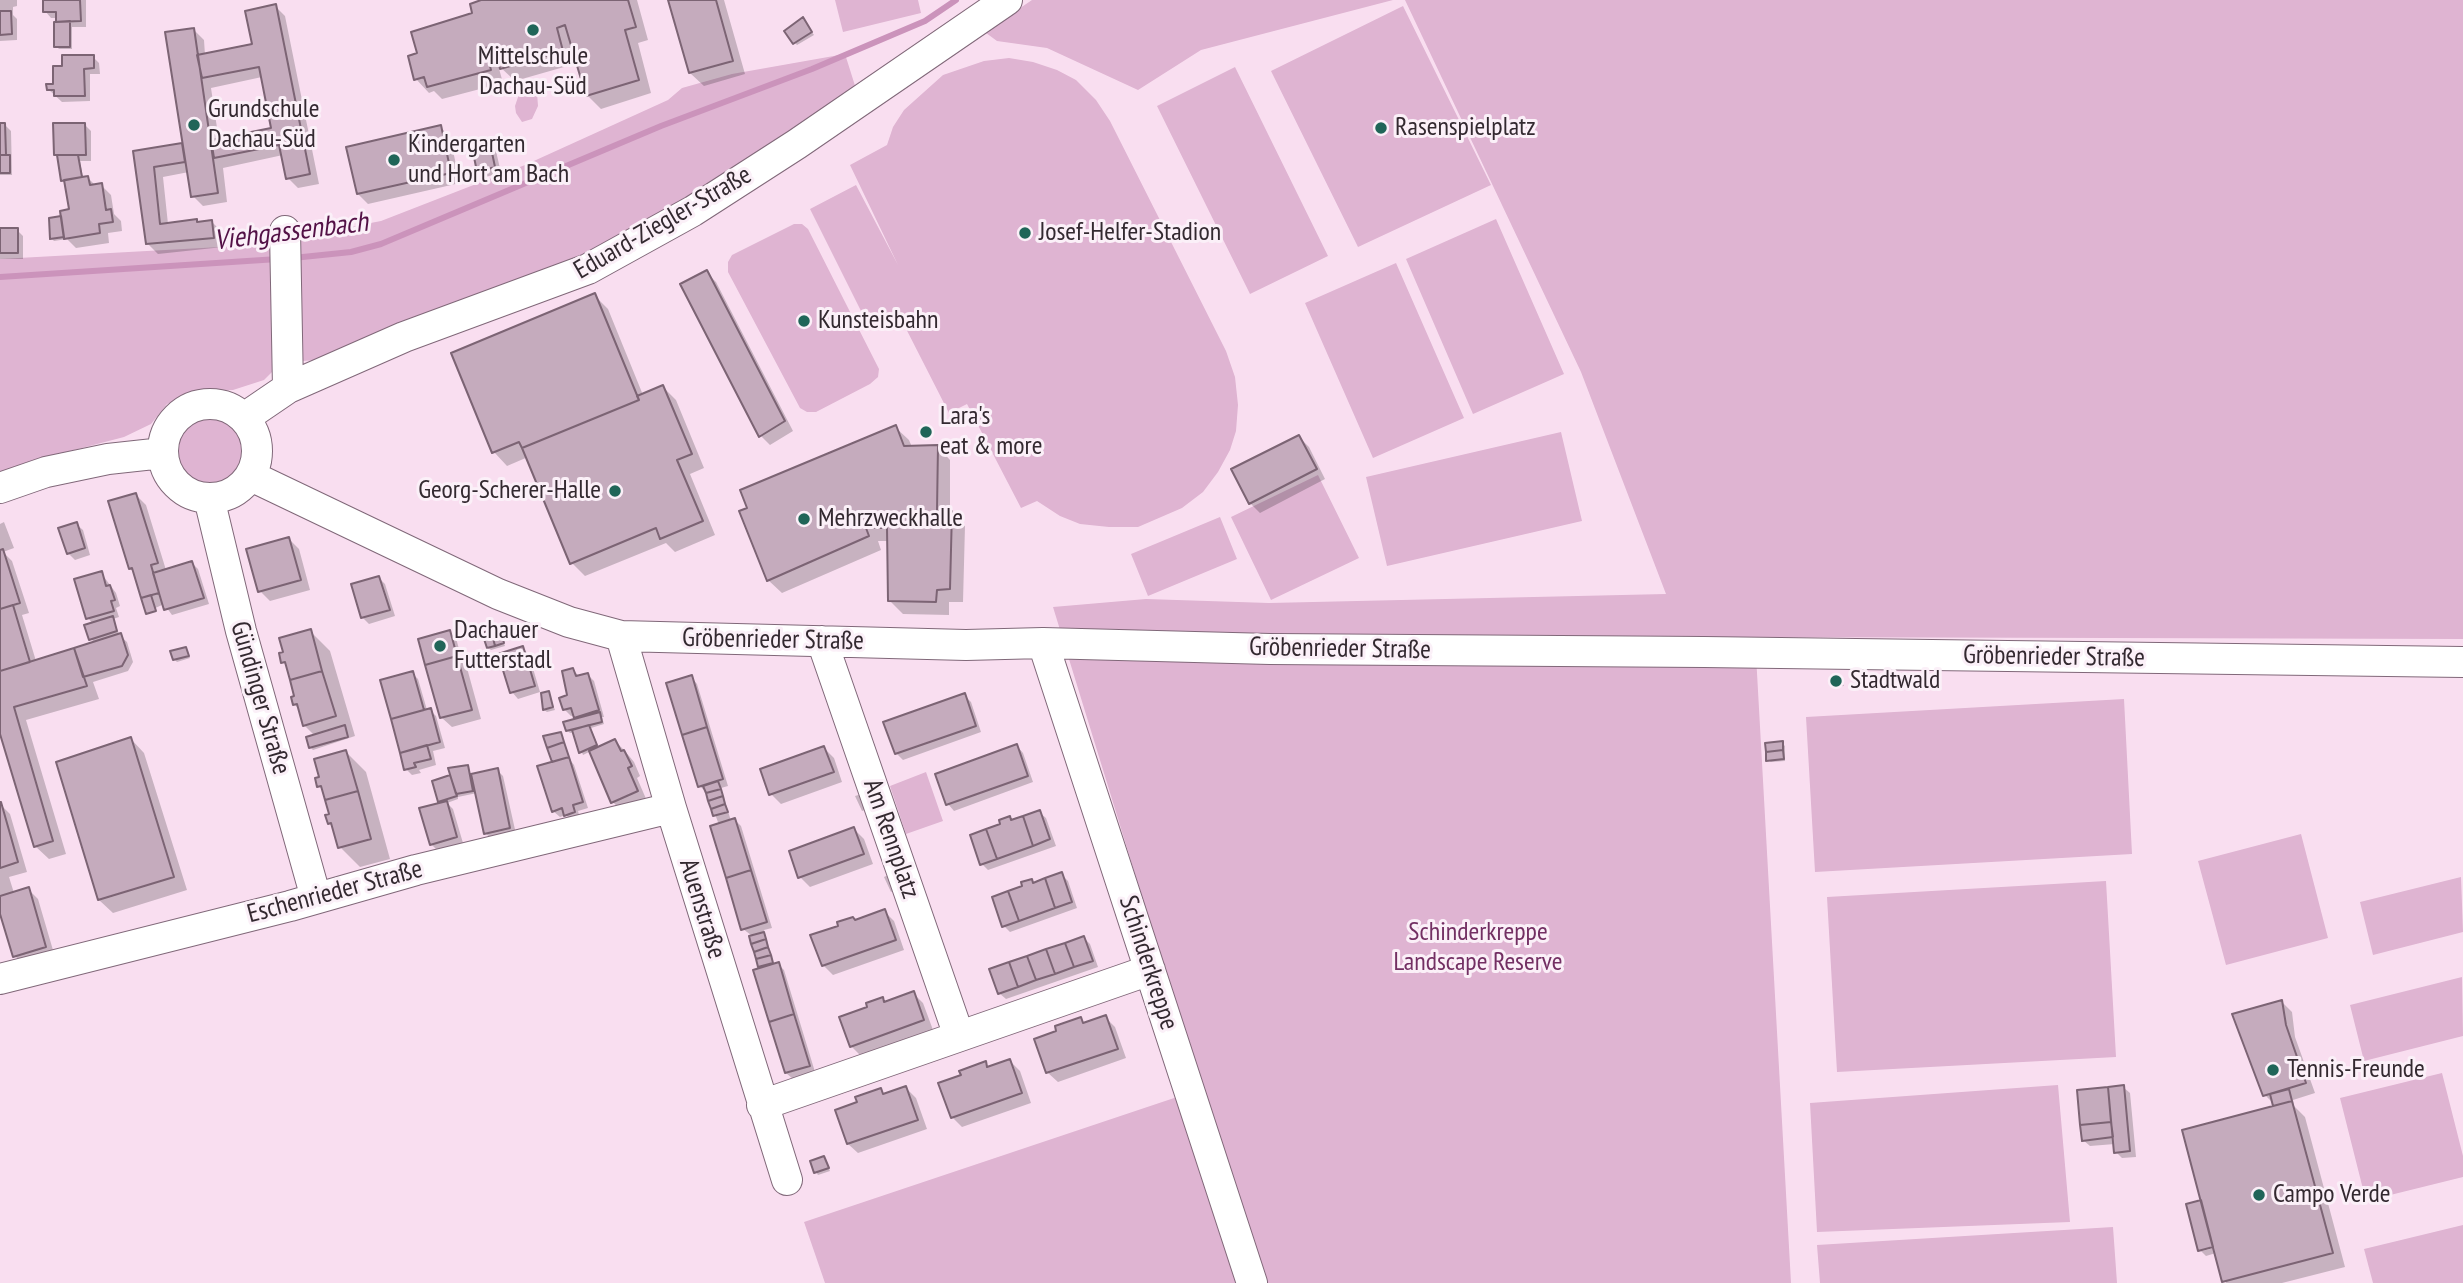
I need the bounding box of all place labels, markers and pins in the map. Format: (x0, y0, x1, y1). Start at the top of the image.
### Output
marker: Mittelschule Dachau-Süd (525, 22, 541, 38)
place label: Mittelschule Dachau-Süd (478, 41, 588, 102)
place label: Grundschule Dachau-Süd (208, 94, 319, 156)
place label: Rasenspielplatz (1395, 112, 1536, 144)
marker: Grundschule Dachau-Süd (186, 117, 202, 133)
marker: Rasenspielplatz (1373, 120, 1389, 136)
place label: Kindergarten und Hort am Bach (408, 129, 569, 190)
marker: Kindergarten und Hort am Bach (386, 152, 402, 168)
place label: Josef-Helfer-Stadion (1039, 217, 1221, 249)
marker: Josef-Helfer-Stadion (1017, 225, 1033, 241)
place label: Kunsteisbahn (818, 305, 938, 337)
marker: Kunsteisbahn (796, 313, 812, 329)
place label: Lara's eat & more (940, 401, 1042, 462)
marker: Lara's eat & more (918, 424, 934, 440)
place label: Georg-Scherer-Halle (418, 475, 601, 507)
marker: Georg-Scherer-Halle (607, 483, 623, 499)
place label: Mehrzweckhalle (818, 503, 963, 535)
marker: Mehrzweckhalle (796, 511, 812, 527)
place label: Dachauer Futterstadl (454, 615, 552, 676)
marker: Dachauer Futterstadl (432, 638, 448, 654)
place label: Stadtwald (1850, 665, 1940, 697)
marker: Stadtwald (1828, 673, 1844, 689)
place label: Tennis-Freunde (2287, 1054, 2425, 1086)
marker: Tennis-Freunde (2265, 1062, 2281, 1078)
place label: Campo Verde (2273, 1179, 2391, 1211)
marker: Campo Verde (2251, 1187, 2267, 1203)

